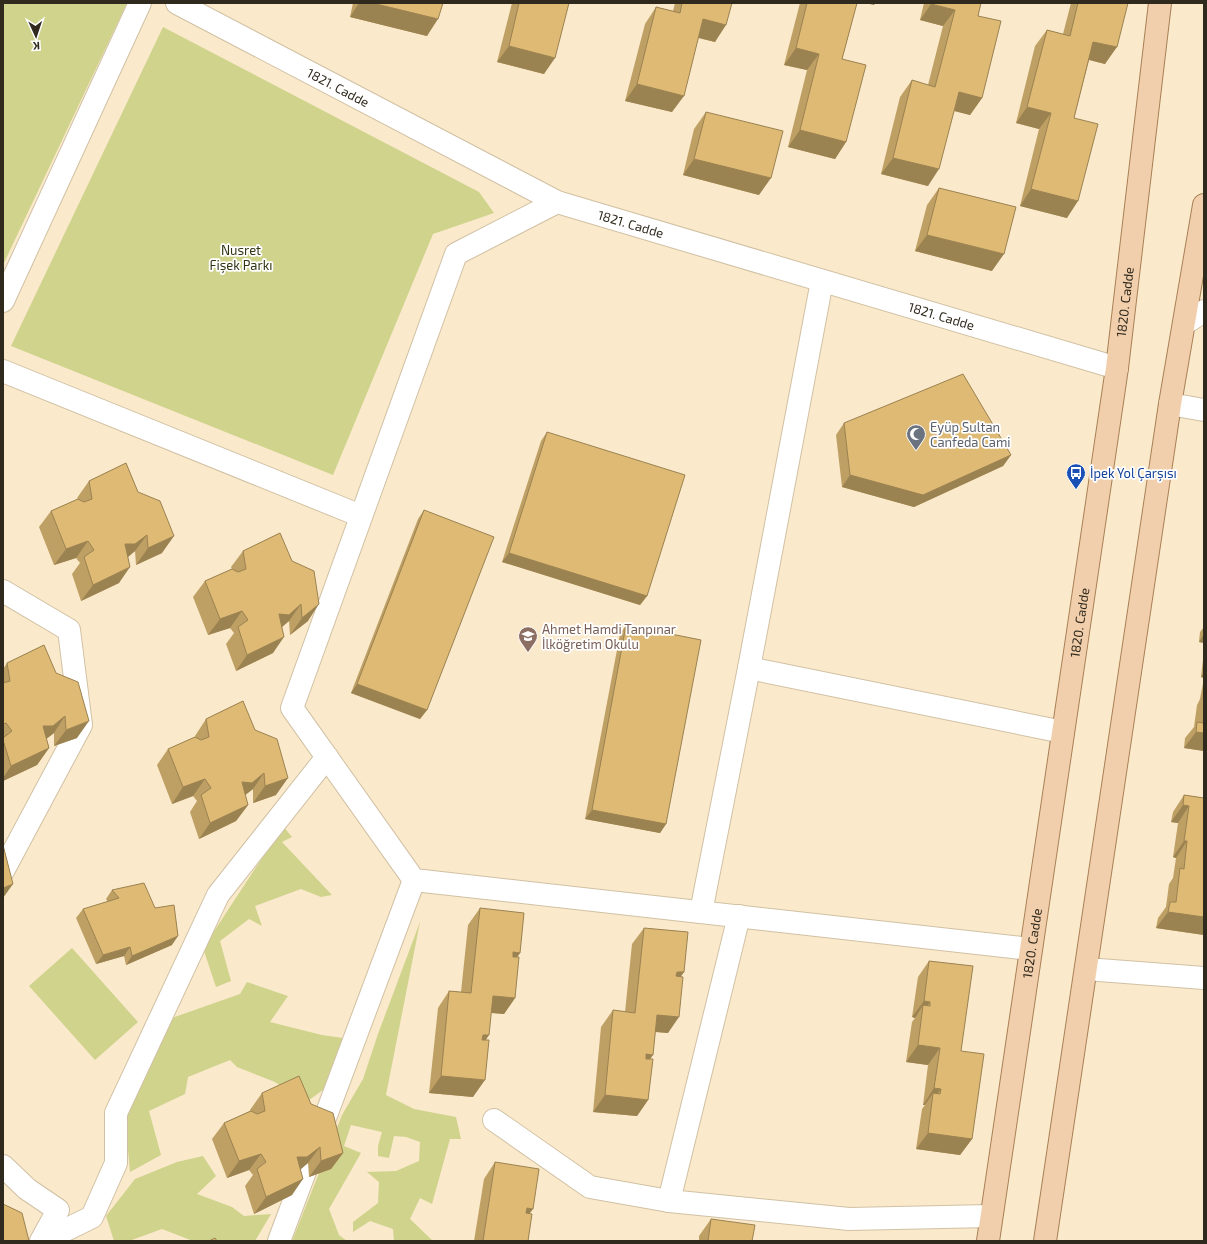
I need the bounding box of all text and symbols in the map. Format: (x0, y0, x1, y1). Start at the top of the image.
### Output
north arrow (16, 16, 56, 56)
text: K (33, 40, 40, 53)
street label: 1821. Cadde (304, 65, 372, 110)
street label: 1821. Cadde (596, 207, 666, 241)
park label: Nusret Fişek Parkı (209, 242, 273, 274)
street label: 1820. Cadde (1113, 266, 1137, 338)
street label: 1821. Cadde (907, 299, 976, 333)
place label: Eyüp Sultan Canfeda Cami (930, 419, 1011, 450)
mosque icon: Eyüp Sultan Canfeda Cami (905, 423, 927, 451)
bus stop icon: İpek Yol Çarşısı (1065, 462, 1087, 490)
place label: İpek Yol Çarşısı (1090, 465, 1177, 482)
street label: 1820. Cadde (1066, 587, 1092, 659)
place label: Ahmet Hamdi Tanpınar İlköğretim Okulu (542, 621, 676, 652)
school or university icon: Ahmet Hamdi Tanpınar İlköğretim Okulu (517, 625, 539, 653)
street label: 1820. Cadde (1019, 907, 1045, 979)

